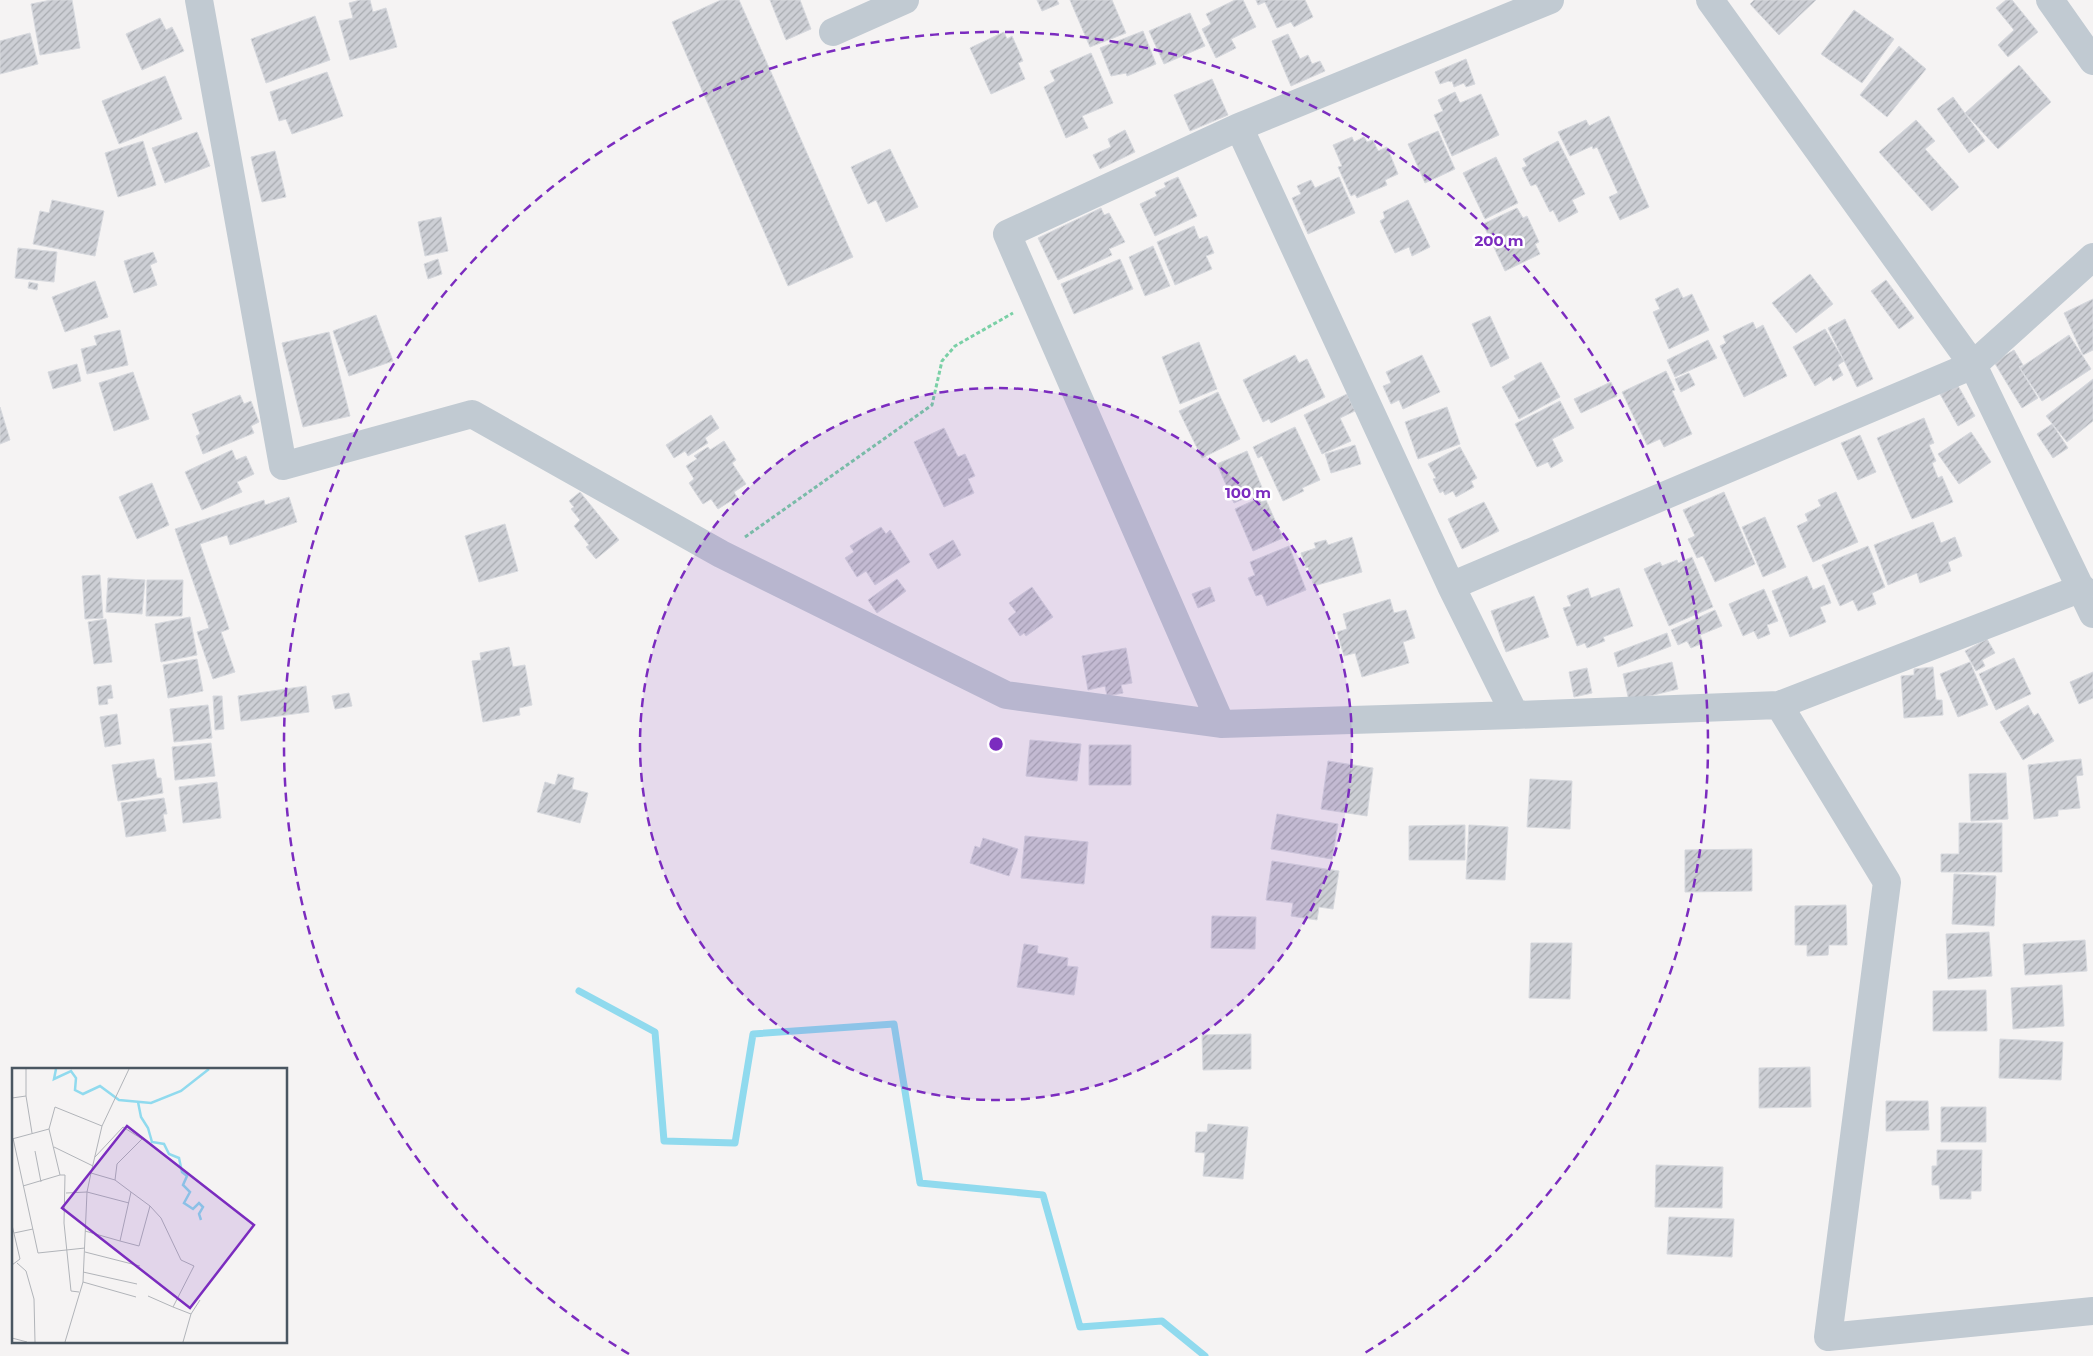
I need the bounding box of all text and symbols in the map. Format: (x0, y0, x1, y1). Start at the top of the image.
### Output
text: 200 m (1474, 231, 1524, 250)
text: 100 m (1225, 483, 1271, 502)
centre of rings (987, 735, 1005, 753)
inset map (12, 1068, 288, 1344)

